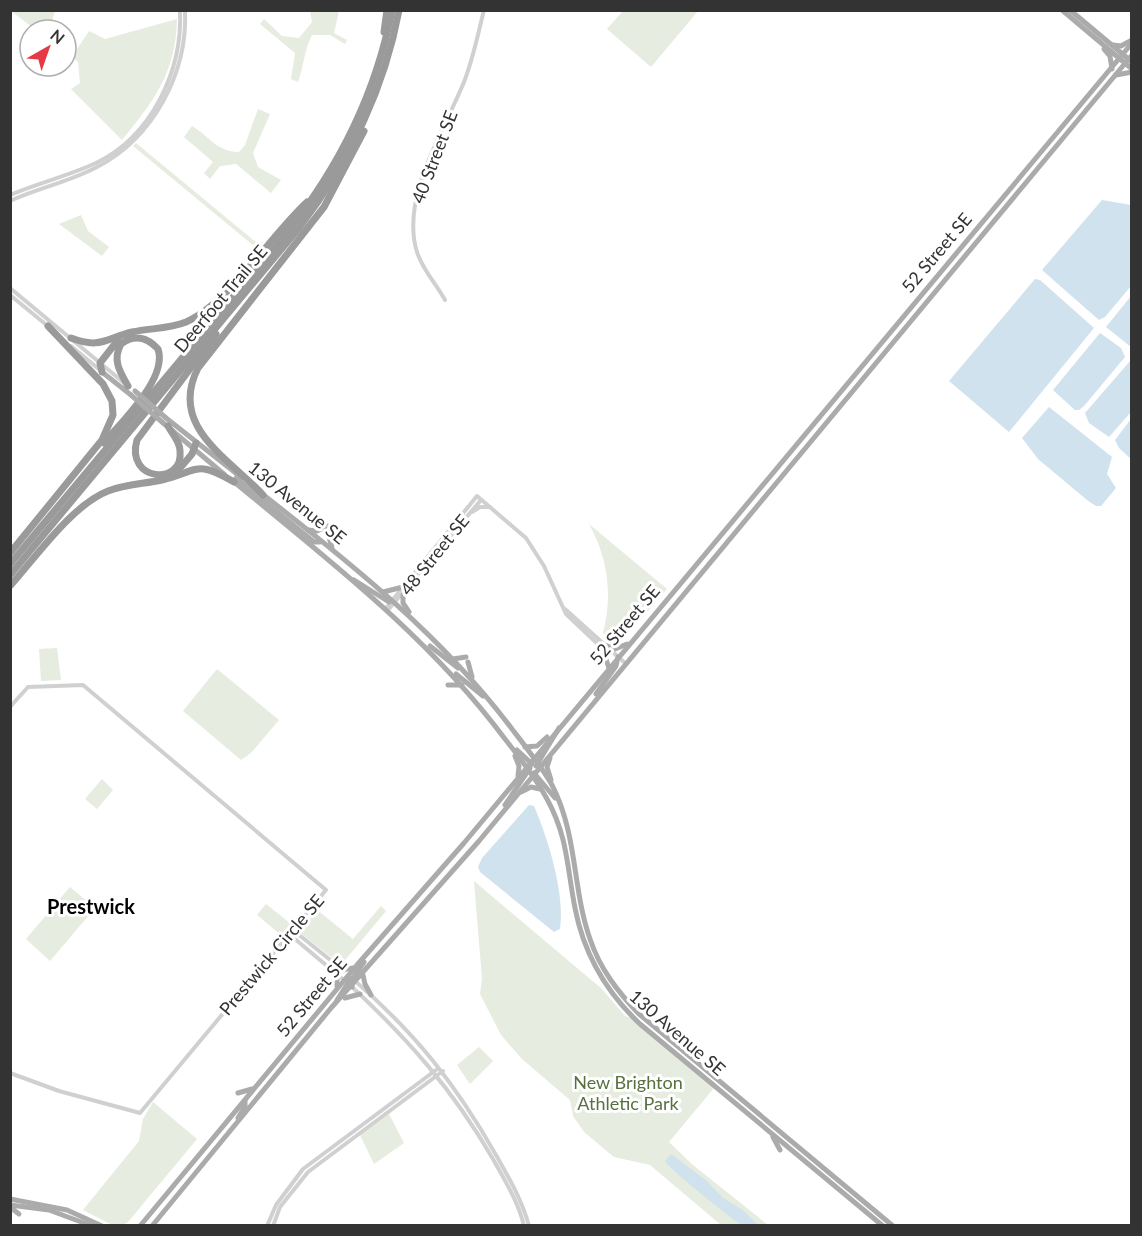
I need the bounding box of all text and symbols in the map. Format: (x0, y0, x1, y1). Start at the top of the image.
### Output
north arrow (18, 18, 78, 78)
text: N (47, 25, 69, 47)
street label: 40 Street SE (406, 107, 462, 206)
street label: 52 Street SE (896, 208, 976, 297)
street label: Deerfoot Trail SE (169, 240, 271, 356)
street label: 130 Avenue SE (244, 456, 351, 548)
street label: 48 Street SE (395, 510, 473, 599)
street label: 52 Street SE (584, 580, 664, 669)
street label: Prestwick Circle SE (214, 889, 328, 1019)
district label: Prestwick (47, 894, 135, 918)
street label: 52 Street SE (271, 952, 351, 1041)
street label: 130 Avenue SE (625, 985, 730, 1080)
park label: New Brighton Athletic Park (573, 1071, 683, 1114)

